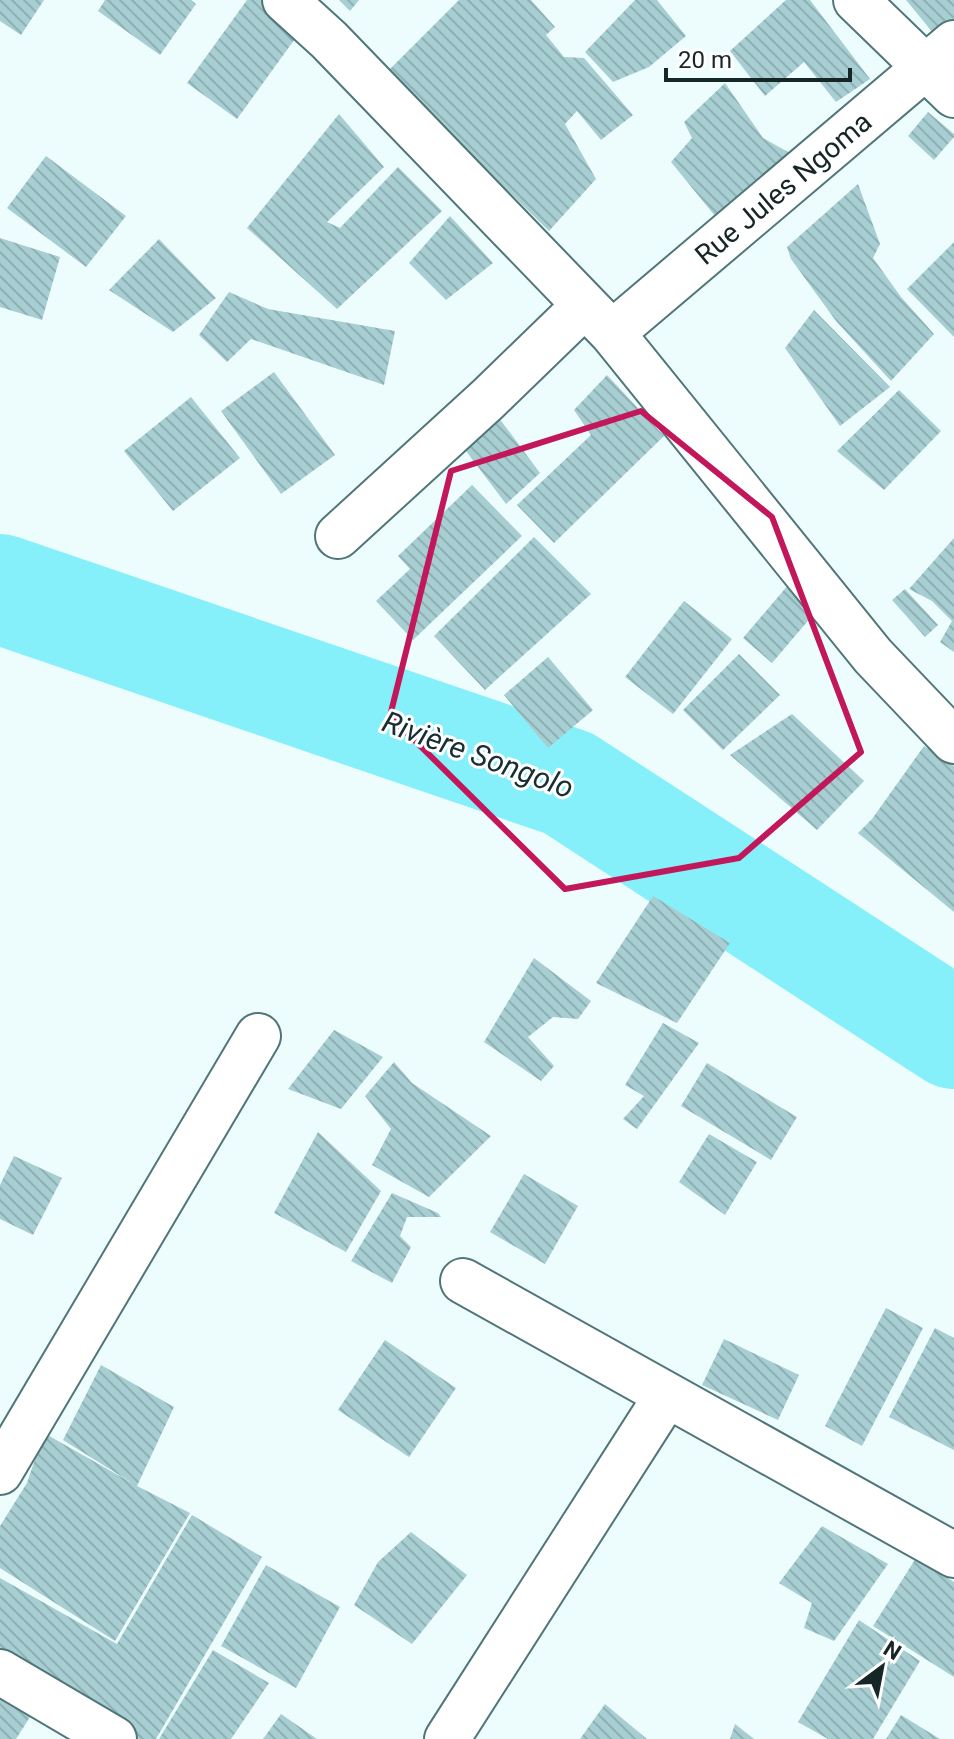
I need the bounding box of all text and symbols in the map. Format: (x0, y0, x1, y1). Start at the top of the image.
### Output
scale bar (666, 32, 850, 82)
text: 20 m (678, 46, 732, 74)
street label: Rue Jules Ngoma (688, 105, 878, 272)
water label: Rivière Songolo (378, 704, 578, 805)
north arrow (842, 1627, 922, 1707)
text: N (879, 1636, 906, 1665)

